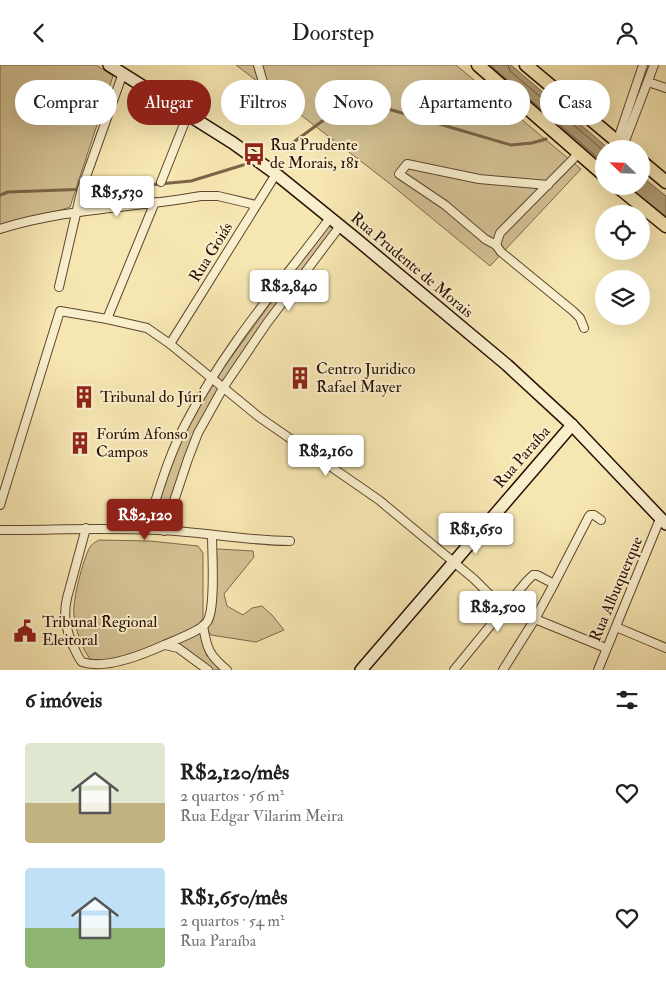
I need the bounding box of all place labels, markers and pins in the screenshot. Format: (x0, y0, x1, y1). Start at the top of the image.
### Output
place label: Rua Prudente de Morais, 181 (270, 135, 359, 173)
bus stop icon: Rua Prudente de Morais, 181 (241, 141, 267, 167)
pin: R$5,530 (71, 175, 163, 218)
pin: R$2,840 (243, 269, 335, 312)
place label: Centro Juridico Rafael Mayer (316, 359, 416, 397)
building icon: Centro Juridico Rafael Mayer (287, 365, 313, 391)
building icon: Tribunal do Júri (71, 384, 97, 410)
place label: Tribunal do Júri (100, 387, 202, 408)
place label: Forúm Afonso Campos (96, 424, 188, 463)
building icon: Forúm Afonso Campos (67, 430, 93, 456)
pin: R$2,160 (280, 435, 372, 477)
pin: R$2,120 (99, 499, 191, 541)
pin: R$1,650 (430, 513, 522, 555)
pin: R$2,500 (452, 591, 544, 633)
place label: Tribunal Regional Eleitoral (42, 612, 157, 650)
public building icon: Tribunal Regional Eleitoral (12, 618, 38, 644)

